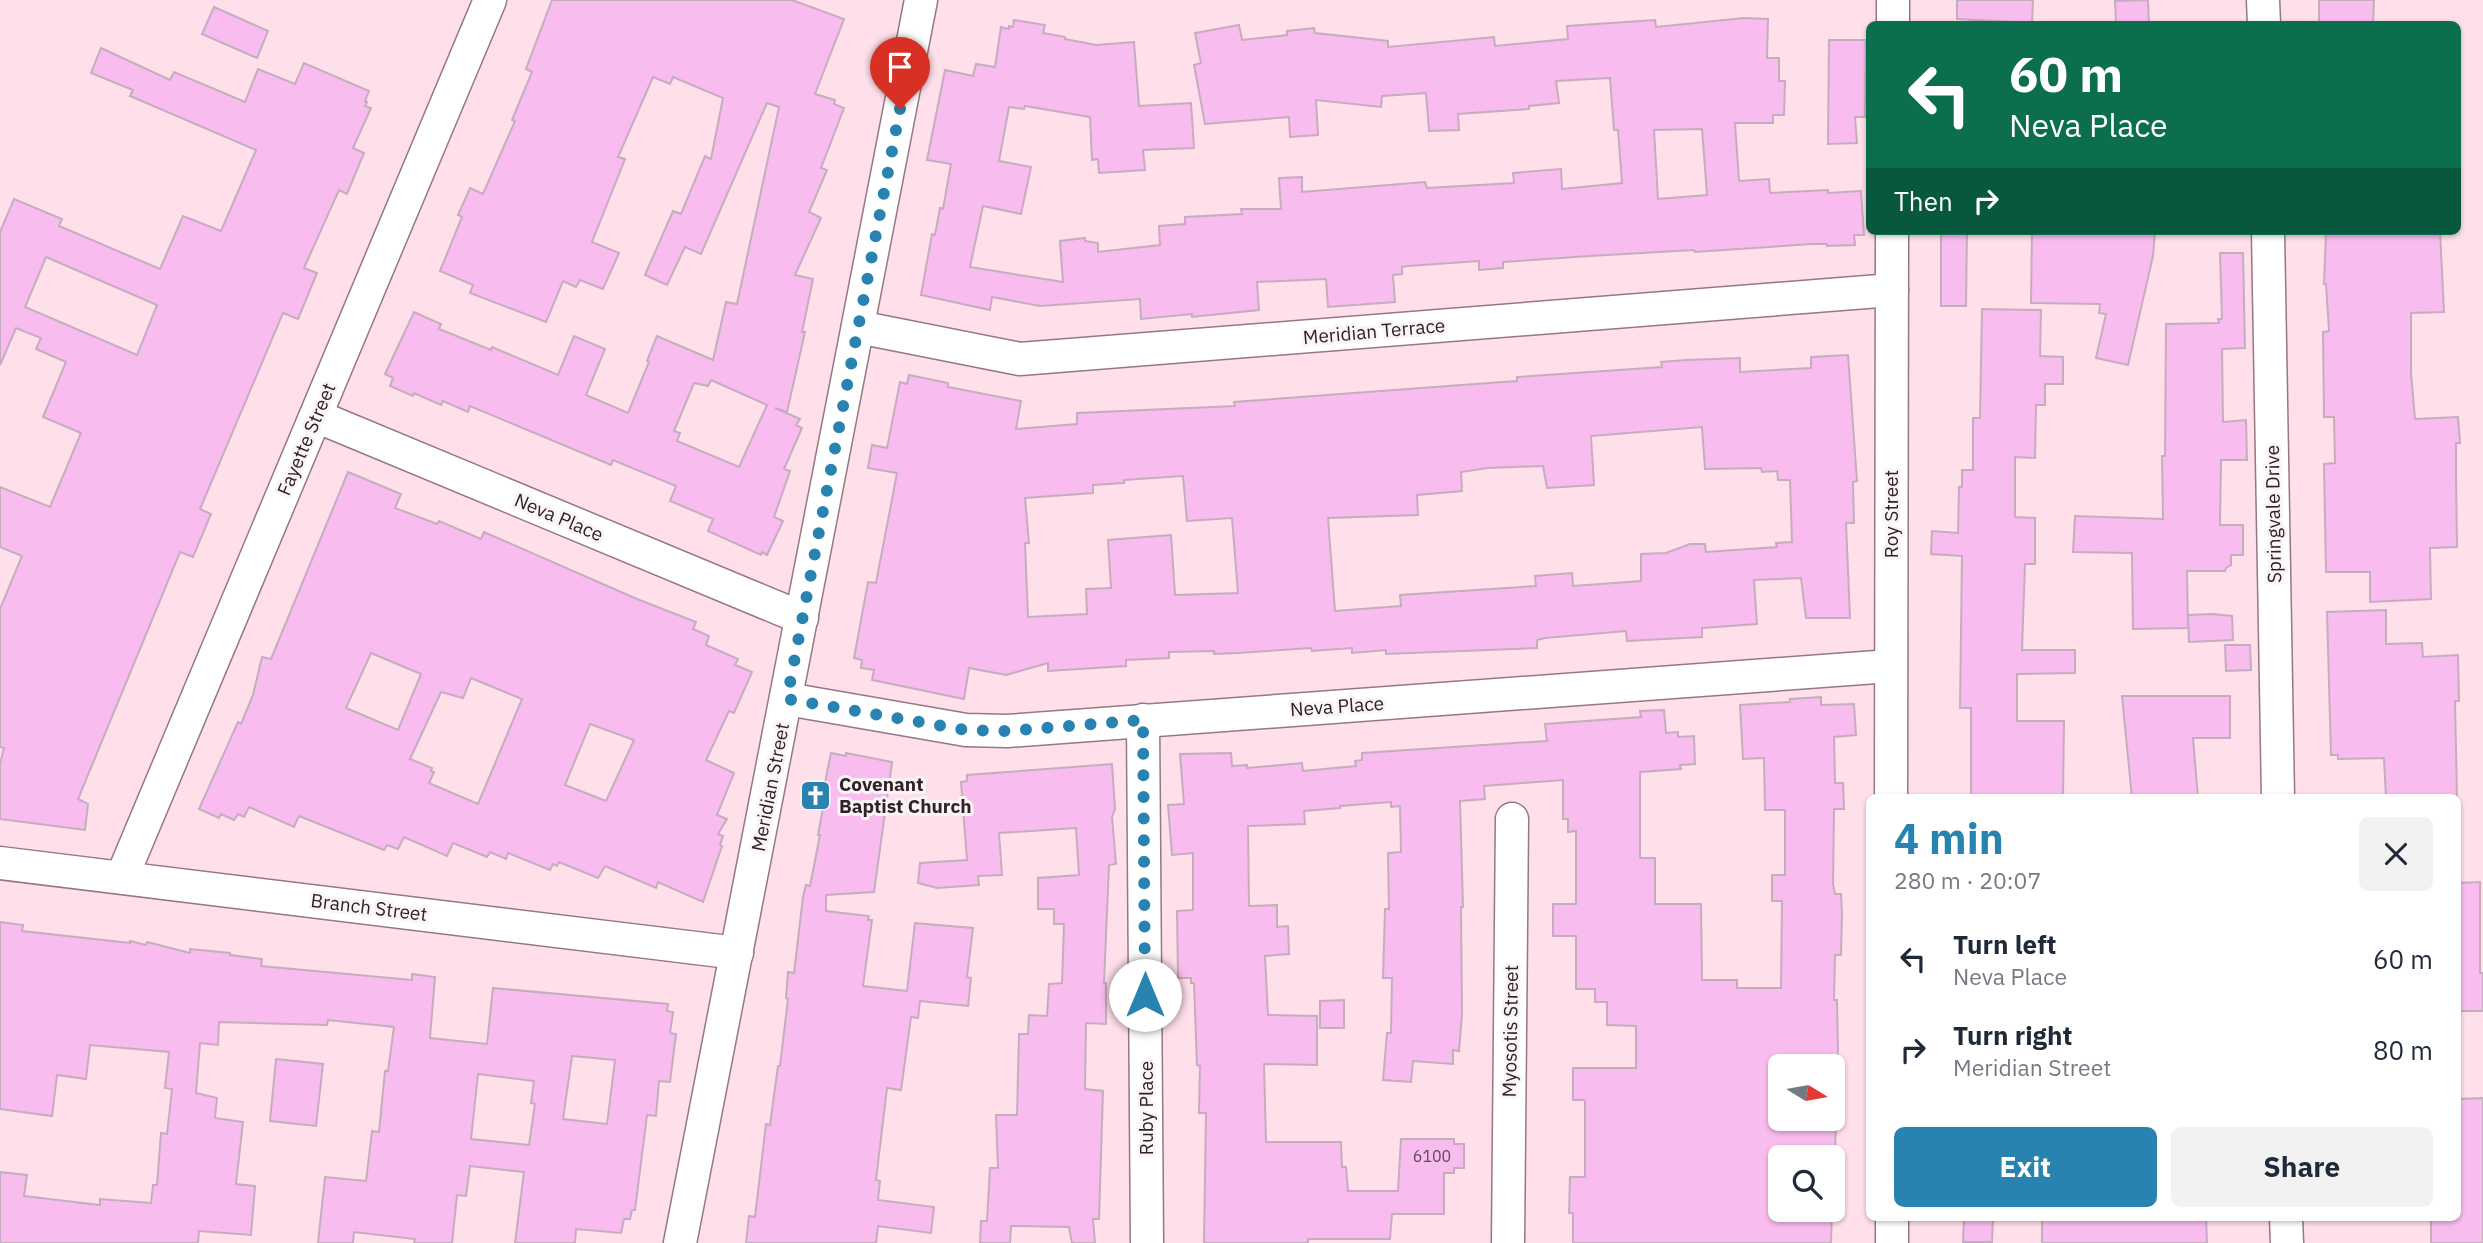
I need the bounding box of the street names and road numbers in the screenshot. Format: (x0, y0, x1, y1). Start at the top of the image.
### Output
street label: Meridian Terrace (1302, 313, 1446, 349)
street label: Fayette Street (272, 379, 340, 499)
street label: Springvale Drive (2260, 445, 2286, 583)
street label: Roy Street (1879, 470, 1903, 558)
street label: Neva Place (511, 488, 607, 546)
street label: Neva Place (1289, 691, 1385, 721)
street label: Meridian Street (746, 720, 794, 854)
street label: Branch Street (309, 888, 429, 926)
street label: Myosotis Street (1497, 964, 1523, 1098)
street label: Ruby Place (1134, 1061, 1158, 1155)

